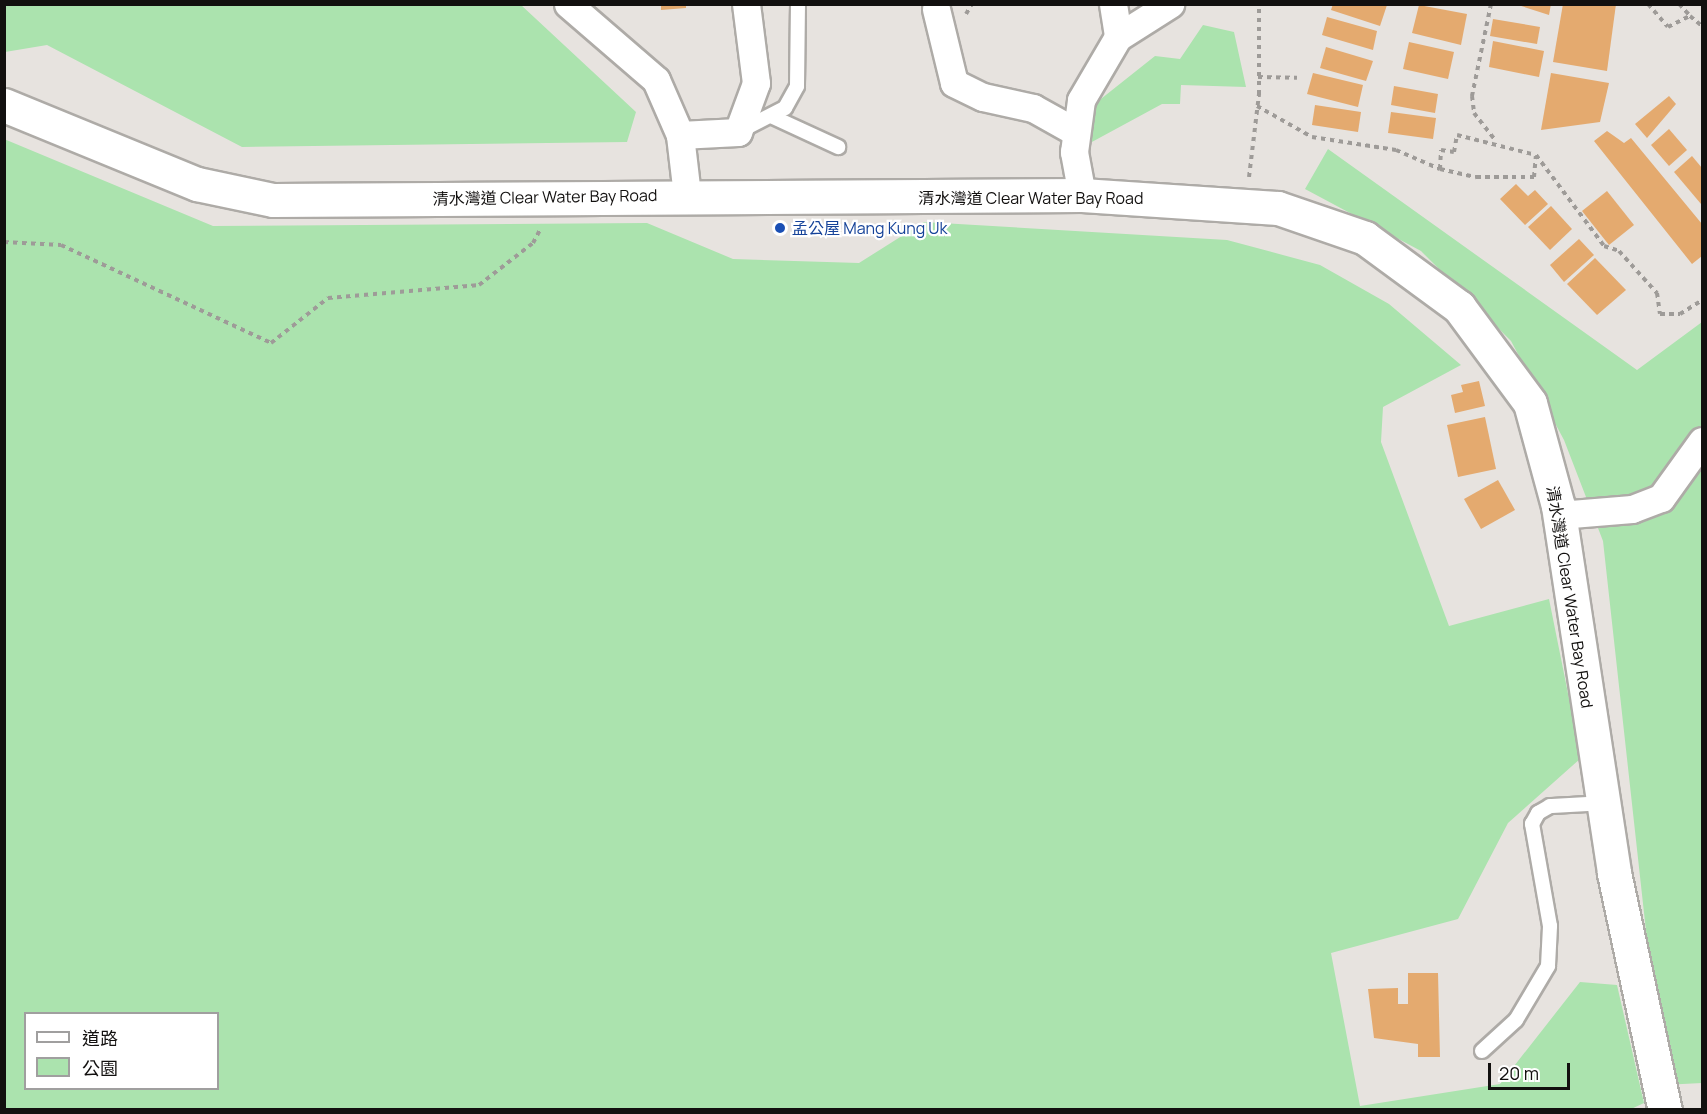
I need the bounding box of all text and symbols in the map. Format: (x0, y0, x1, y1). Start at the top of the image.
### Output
street label: 清水灣道 Clear Water Bay Road (432, 185, 658, 209)
street label: 清水灣道 Clear Water Bay Road (919, 188, 1143, 208)
place label: 孟公屋 Mang Kung Uk (792, 218, 947, 238)
marker: 孟公屋 Mang Kung Uk (773, 221, 787, 235)
street label: 清水灣道 Clear Water Bay Road (1543, 485, 1597, 709)
legend (24, 1012, 219, 1090)
text: 道路 (82, 1026, 118, 1050)
scale bar (1491, 1051, 1574, 1089)
text: 公園 (82, 1056, 118, 1080)
text: 20 m (1499, 1061, 1539, 1085)

